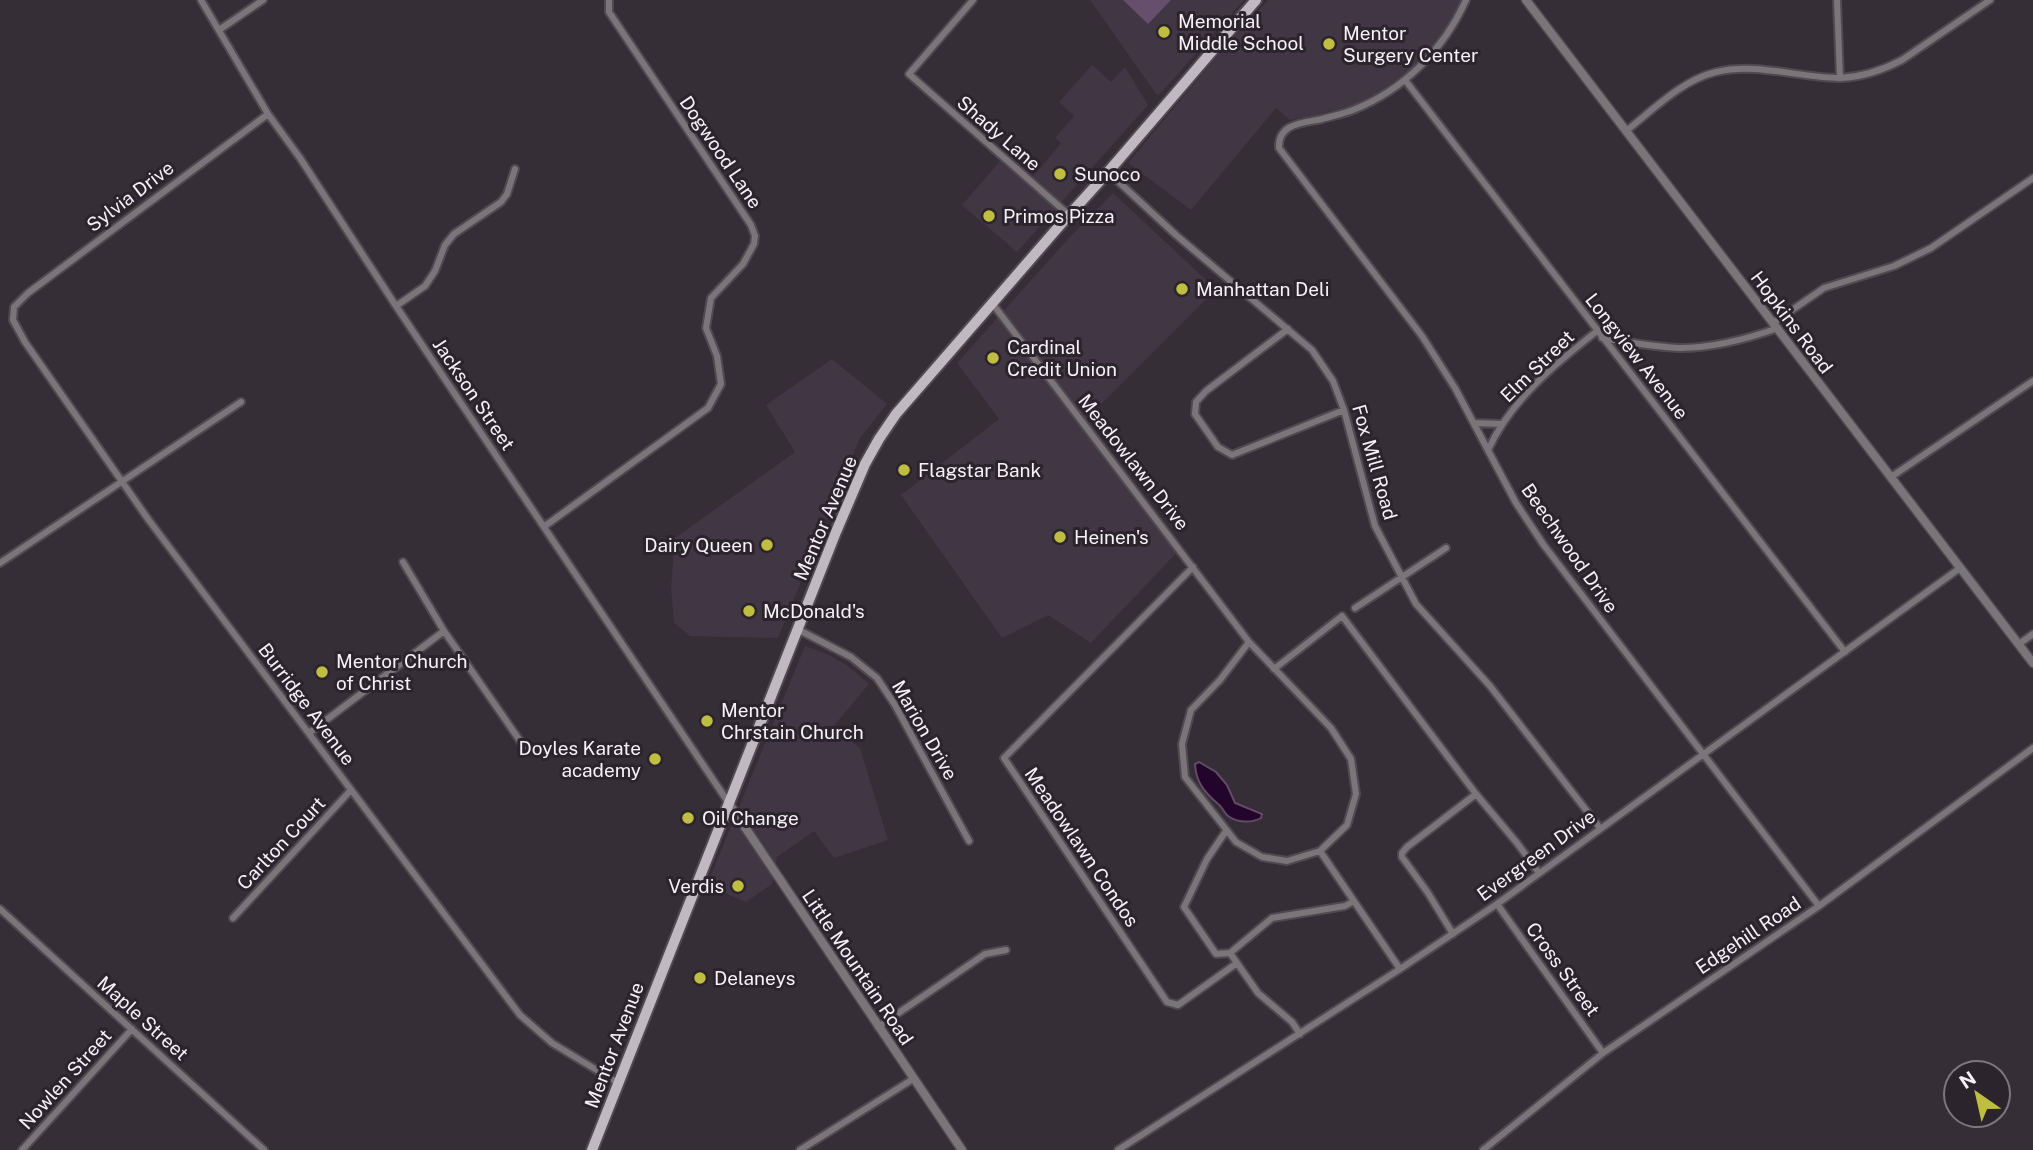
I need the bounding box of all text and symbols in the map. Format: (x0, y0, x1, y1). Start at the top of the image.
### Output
place label: Memorial Middle School (1178, 10, 1304, 54)
place label: Mentor Surgery Center (1343, 22, 1478, 66)
marker: Memorial Middle School (1156, 24, 1172, 40)
marker: Mentor Surgery Center (1321, 36, 1337, 52)
street label: Shady Lane (953, 91, 1045, 175)
street label: Dogwood Lane (675, 92, 767, 212)
street label: Sylvia Drive (82, 156, 178, 236)
place label: Sunoco (1074, 163, 1141, 185)
marker: Sunoco (1052, 166, 1068, 182)
place label: Primos Pizza (1003, 205, 1115, 227)
marker: Primos Pizza (981, 208, 997, 224)
street label: Hopkins Road (1746, 267, 1838, 377)
place label: Manhattan Deli (1196, 278, 1329, 300)
marker: Manhattan Deli (1174, 281, 1190, 297)
street label: Longview Avenue (1581, 289, 1693, 423)
street label: Elm Street (1496, 326, 1578, 406)
street label: Jackson Street (429, 334, 519, 454)
place label: Cardinal Credit Union (1007, 336, 1117, 380)
marker: Cardinal Credit Union (985, 350, 1001, 366)
street label: Meadowlawn Drive (1074, 390, 1194, 534)
street label: Fox Mill Road (1348, 402, 1402, 522)
street label: Mentor Avenue (789, 452, 861, 584)
place label: Flagstar Bank (918, 459, 1041, 481)
marker: Flagstar Bank (896, 462, 912, 478)
street label: Beechwood Drive (1517, 479, 1623, 617)
place label: Heinen's (1074, 526, 1149, 548)
marker: Heinen's (1052, 529, 1068, 545)
place label: Dairy Queen (644, 534, 753, 556)
marker: Dairy Queen (759, 537, 775, 553)
place label: McDonald's (763, 600, 865, 622)
marker: McDonald's (741, 603, 757, 619)
street label: Burridge Avenue (254, 639, 360, 769)
place label: Mentor Church of Christ (336, 650, 468, 694)
marker: Mentor Church of Christ (314, 664, 330, 680)
street label: Marion Drive (888, 676, 962, 784)
place label: Mentor Chrstain Church (721, 699, 864, 743)
marker: Mentor Chrstain Church (699, 713, 715, 729)
place label: Doyles Karate academy (519, 737, 641, 781)
marker: Doyles Karate academy (647, 751, 663, 767)
street label: Meadowlawn Condos (1021, 763, 1143, 931)
street label: Carlton Court (232, 792, 330, 894)
street label: Evergreen Drive (1473, 805, 1599, 905)
place label: Oil Change (702, 807, 799, 829)
marker: Oil Change (680, 810, 696, 826)
place label: Verdis (668, 875, 724, 897)
marker: Verdis (730, 878, 746, 894)
street label: Little Mountain Road (798, 885, 918, 1049)
street label: Edgehill Road (1691, 892, 1805, 978)
street label: Cross Street (1522, 918, 1604, 1020)
place label: Delaneys (714, 967, 795, 989)
marker: Delaneys (692, 970, 708, 986)
street label: Maple Street (93, 971, 193, 1065)
street label: Mentor Avenue (580, 979, 648, 1111)
street label: Nowlen Street (14, 1025, 116, 1133)
north arrow (1942, 1059, 2012, 1129)
text: N (1955, 1067, 1980, 1093)

